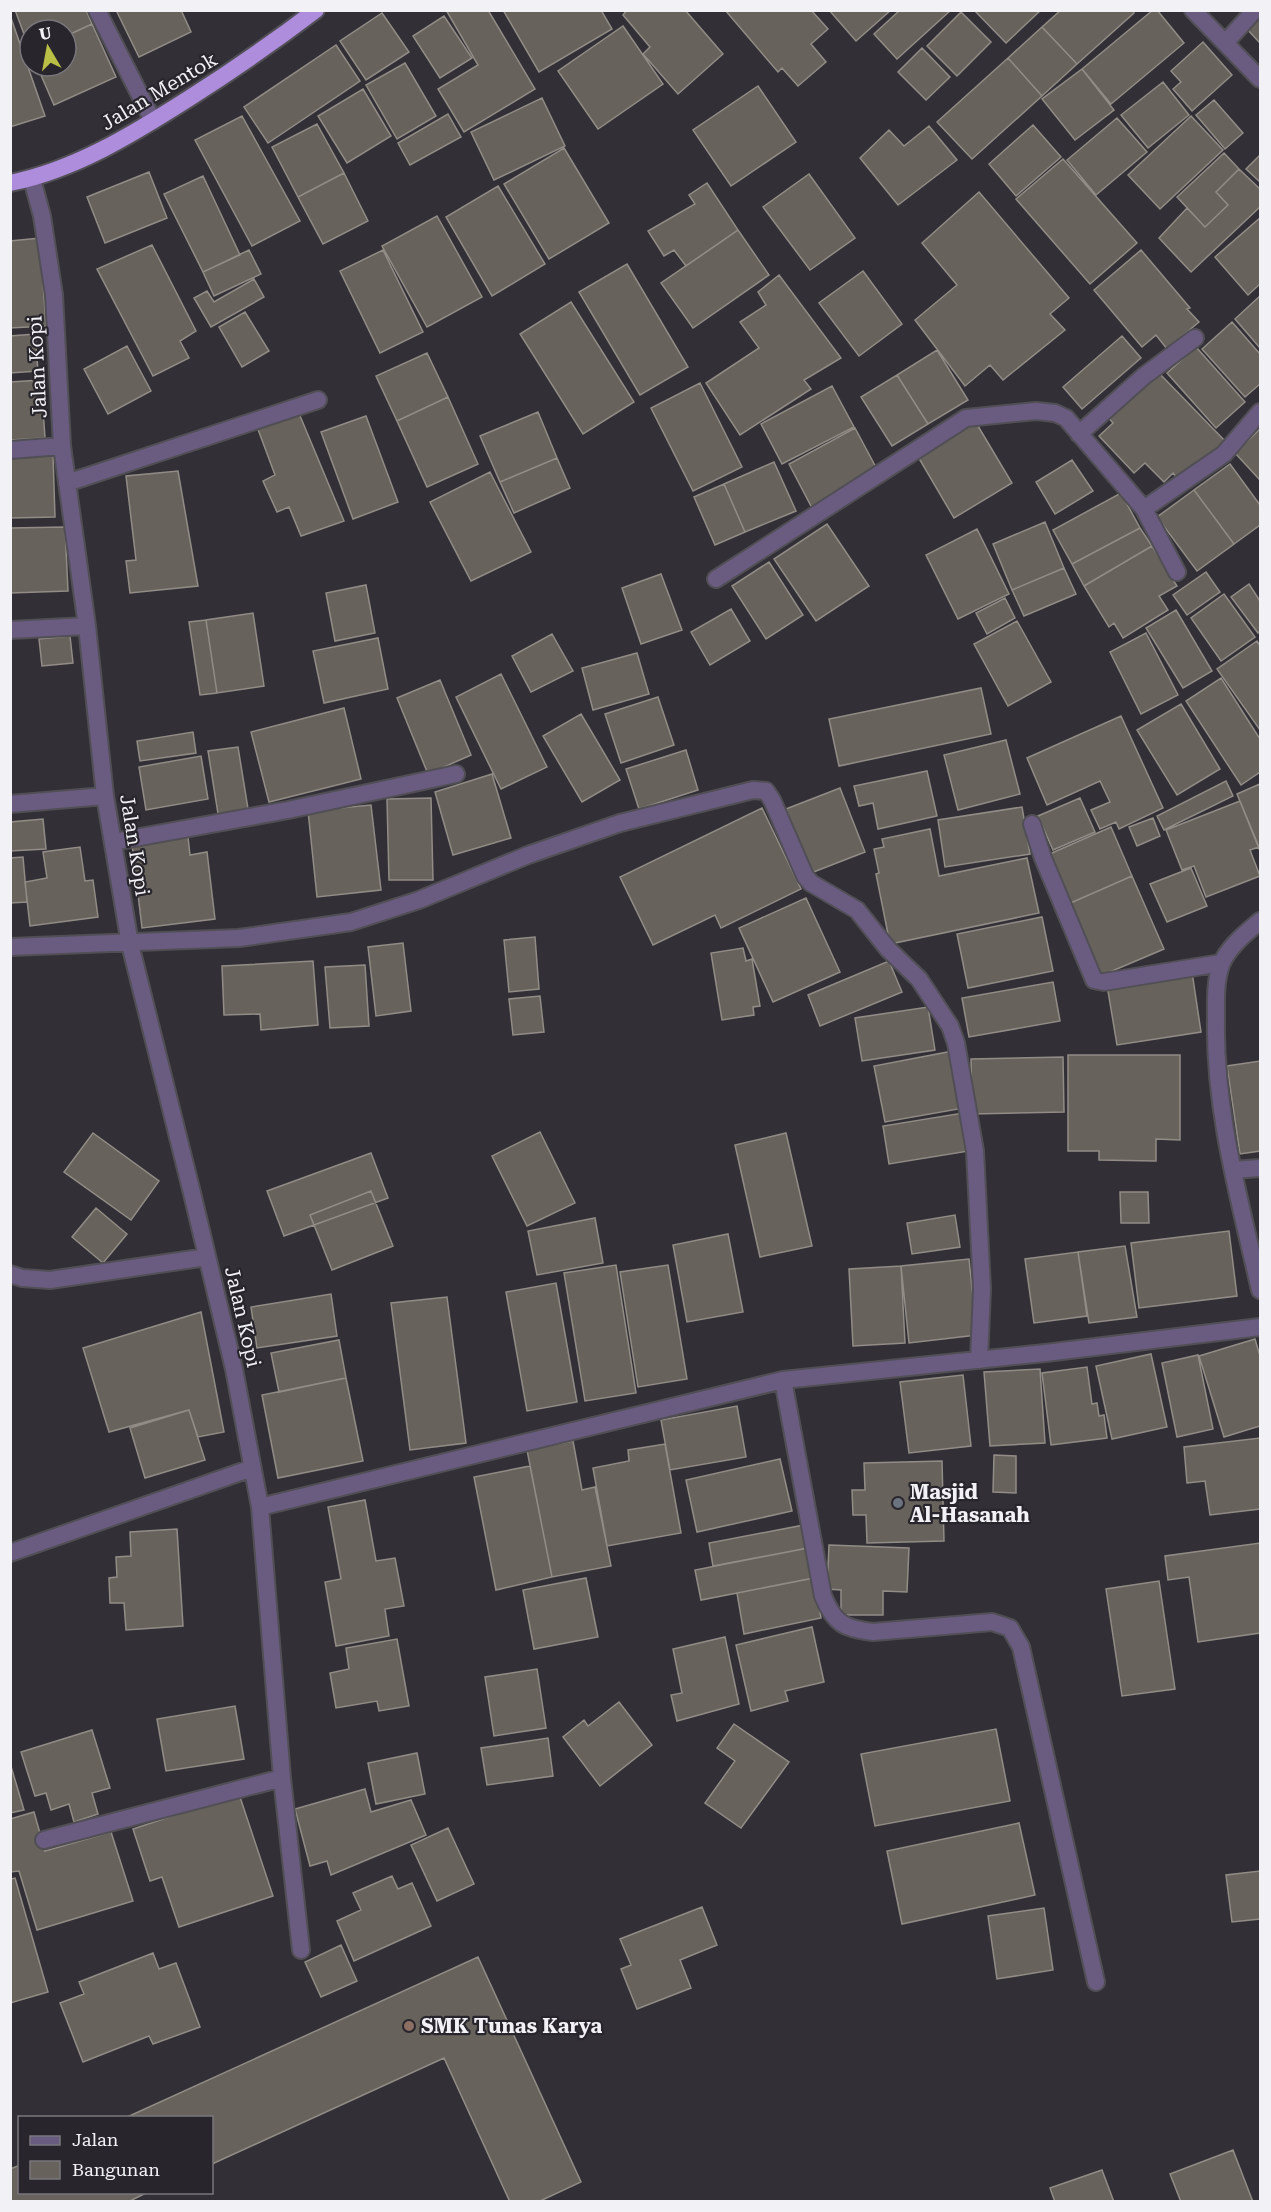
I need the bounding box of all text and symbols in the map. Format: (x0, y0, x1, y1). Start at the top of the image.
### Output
north arrow (18, 18, 78, 78)
text: U (38, 23, 53, 44)
street label: Jalan Mentok (96, 47, 222, 135)
street label: Jalan Kopi (22, 315, 52, 419)
street label: Jalan Kopi (115, 792, 155, 898)
street label: Jalan Kopi (220, 1264, 266, 1370)
place label: Masjid Al-Hasanah (910, 1480, 1030, 1527)
marker: Masjid Al-Hasanah (891, 1496, 905, 1510)
place label: SMK Tunas Karya (421, 2014, 602, 2038)
marker: SMK Tunas Karya (402, 2019, 416, 2033)
legend (18, 2116, 213, 2194)
text: Jalan (72, 2129, 119, 2150)
text: Bangunan (72, 2159, 160, 2180)

